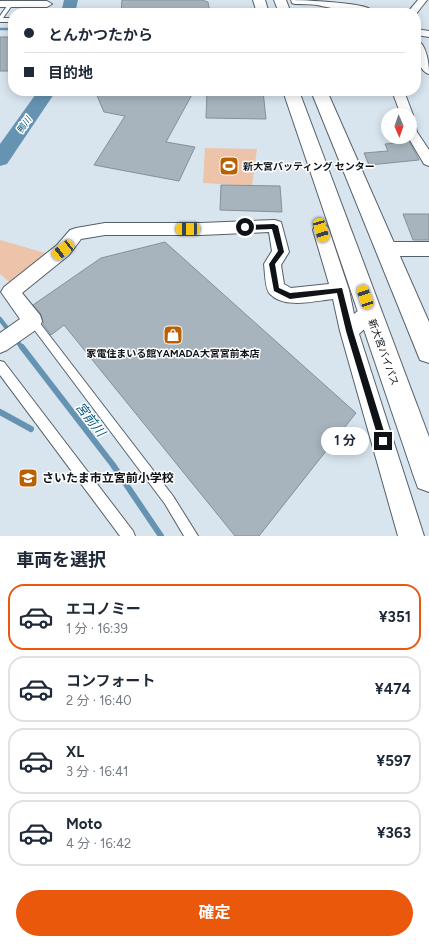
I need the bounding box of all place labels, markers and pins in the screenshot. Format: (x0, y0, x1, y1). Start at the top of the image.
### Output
sports icon: 新大宮バッティング センター (218, 155, 240, 177)
place label: 新大宮バッティング センター (243, 160, 375, 173)
shop icon: 家電住まいる館YAMADA大宮宮前本店 (162, 324, 184, 346)
place label: 家電住まいる館YAMADA大宮宮前本店 (86, 347, 260, 360)
school or university icon: さいたま市立宮前小学校 (17, 467, 39, 489)
place label: さいたま市立宮前小学校 (42, 471, 174, 485)

